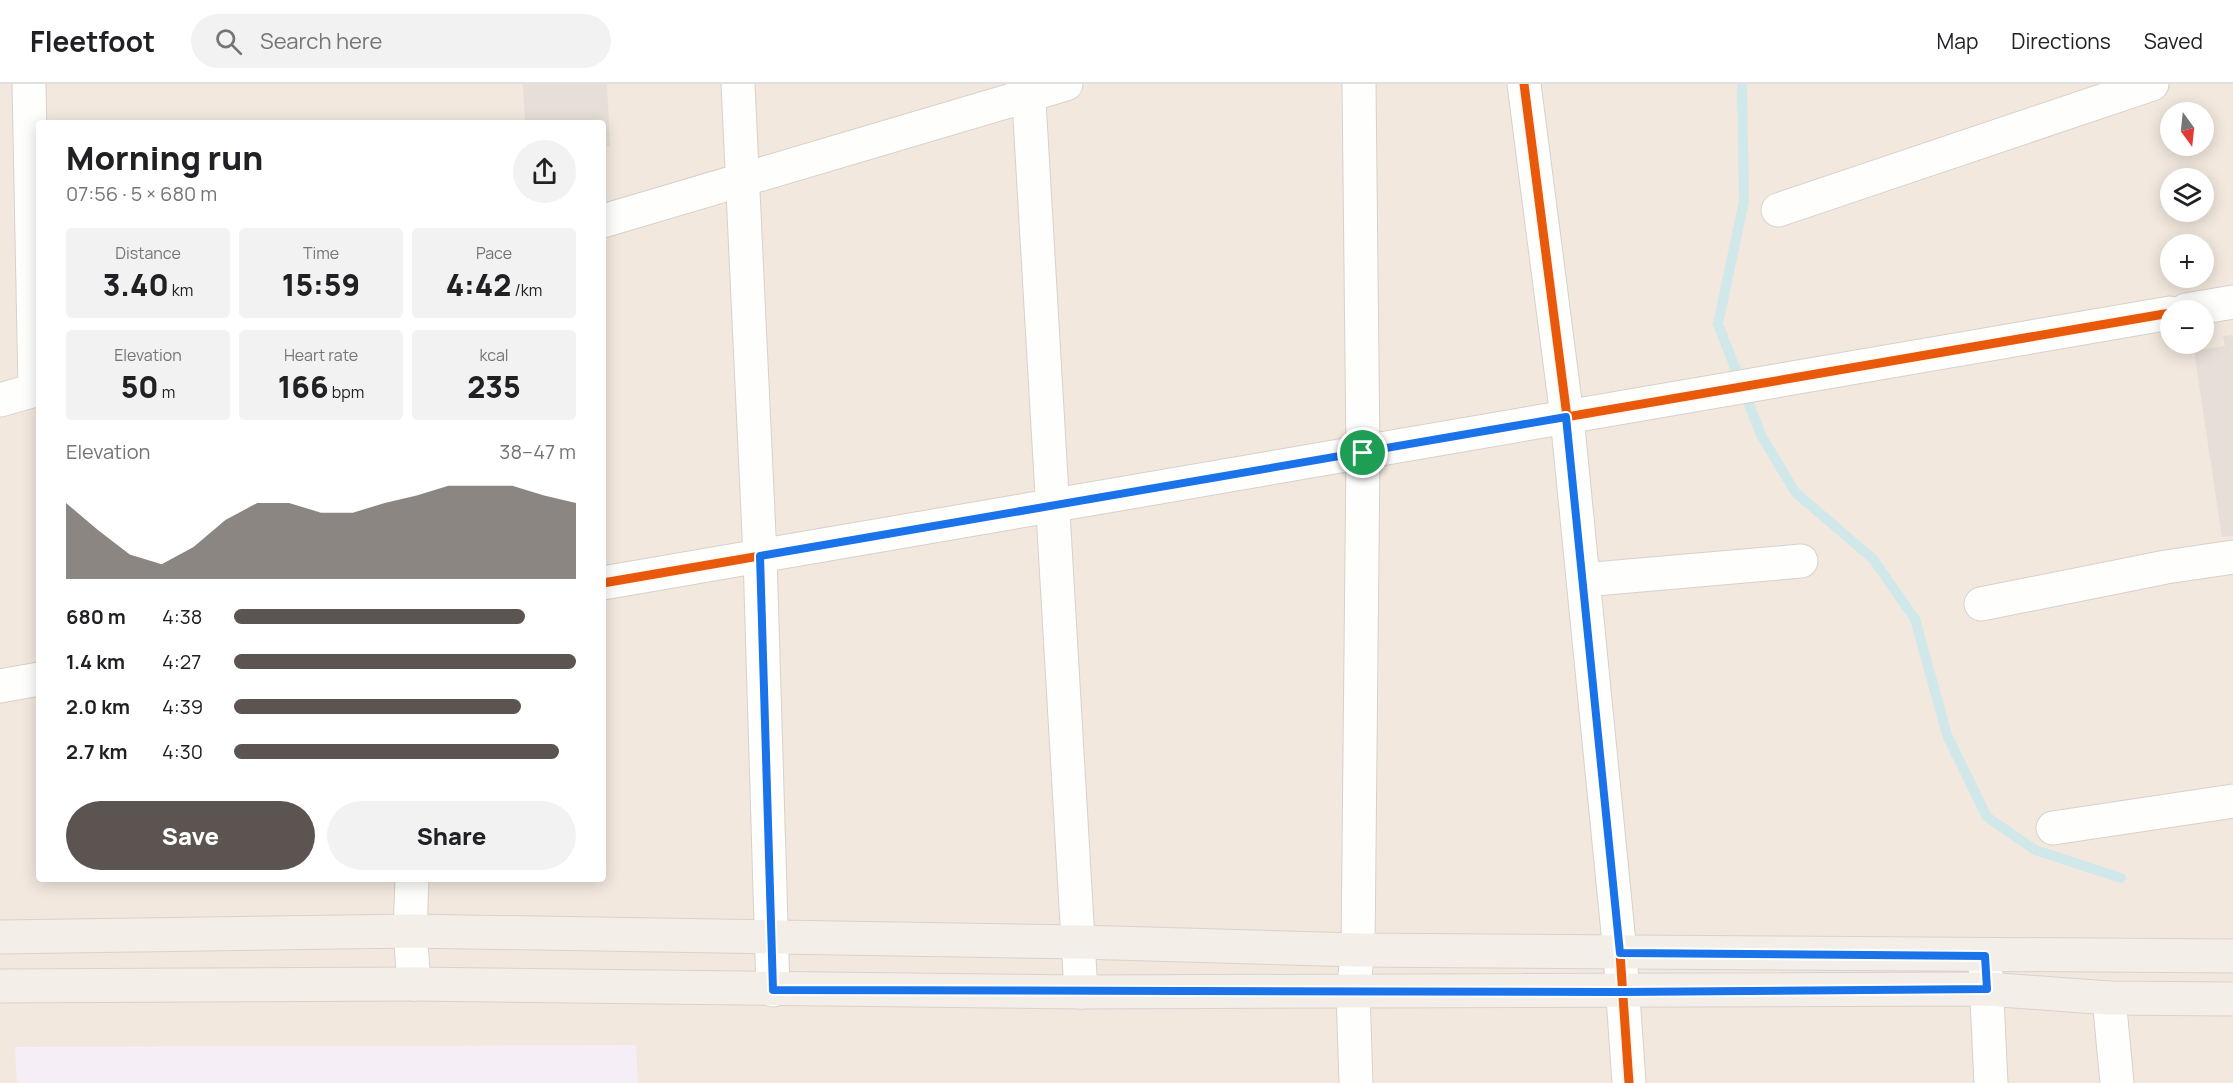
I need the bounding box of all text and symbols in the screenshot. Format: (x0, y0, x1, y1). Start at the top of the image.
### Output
search box (191, 14, 611, 68)
text: Fleetfoot (30, 22, 155, 60)
icon: search (212, 25, 245, 58)
text: Search here (260, 26, 382, 56)
text: Map (1937, 27, 1978, 55)
text: Directions (2011, 27, 2111, 55)
text: Saved (2144, 27, 2203, 55)
north arrow (2160, 102, 2214, 156)
map controls (2160, 102, 2214, 354)
text: Morning run (66, 135, 263, 180)
button: share (513, 140, 576, 203)
button: layers (2160, 168, 2214, 222)
text: 07:56 · 5 × 680 m (66, 180, 217, 207)
button: + (2160, 234, 2214, 288)
text: Distance (115, 242, 181, 264)
text: Time (303, 242, 339, 264)
text: Pace (476, 242, 512, 264)
text: 3.40 (103, 264, 169, 305)
text: 15:59 (282, 264, 360, 305)
text: 4:42 (446, 264, 511, 305)
text: km (169, 279, 193, 301)
text: /km (511, 279, 542, 301)
button: − (2160, 300, 2214, 354)
text: Elevation (114, 344, 182, 366)
text: Heart rate (284, 344, 358, 366)
text: kcal (479, 344, 509, 366)
text: 50 (121, 366, 159, 407)
text: 166 (278, 366, 329, 407)
text: 235 (467, 366, 521, 407)
text: m (159, 381, 175, 403)
text: bpm (329, 381, 364, 403)
pin (1337, 427, 1388, 478)
icon: arrive (1346, 436, 1379, 469)
text: Elevation (66, 438, 150, 465)
text: 38–47 m (499, 438, 576, 465)
text: 680 m (66, 603, 126, 630)
text: 4:38 (162, 603, 202, 630)
text: 1.4 km (66, 648, 125, 675)
text: 4:27 (162, 648, 201, 675)
text: 2.0 km (66, 693, 130, 720)
text: 4:39 (162, 693, 203, 720)
text: 2.7 km (66, 738, 127, 765)
text: 4:30 (162, 738, 203, 765)
button: Save (66, 801, 315, 870)
button: Share (327, 801, 576, 870)

